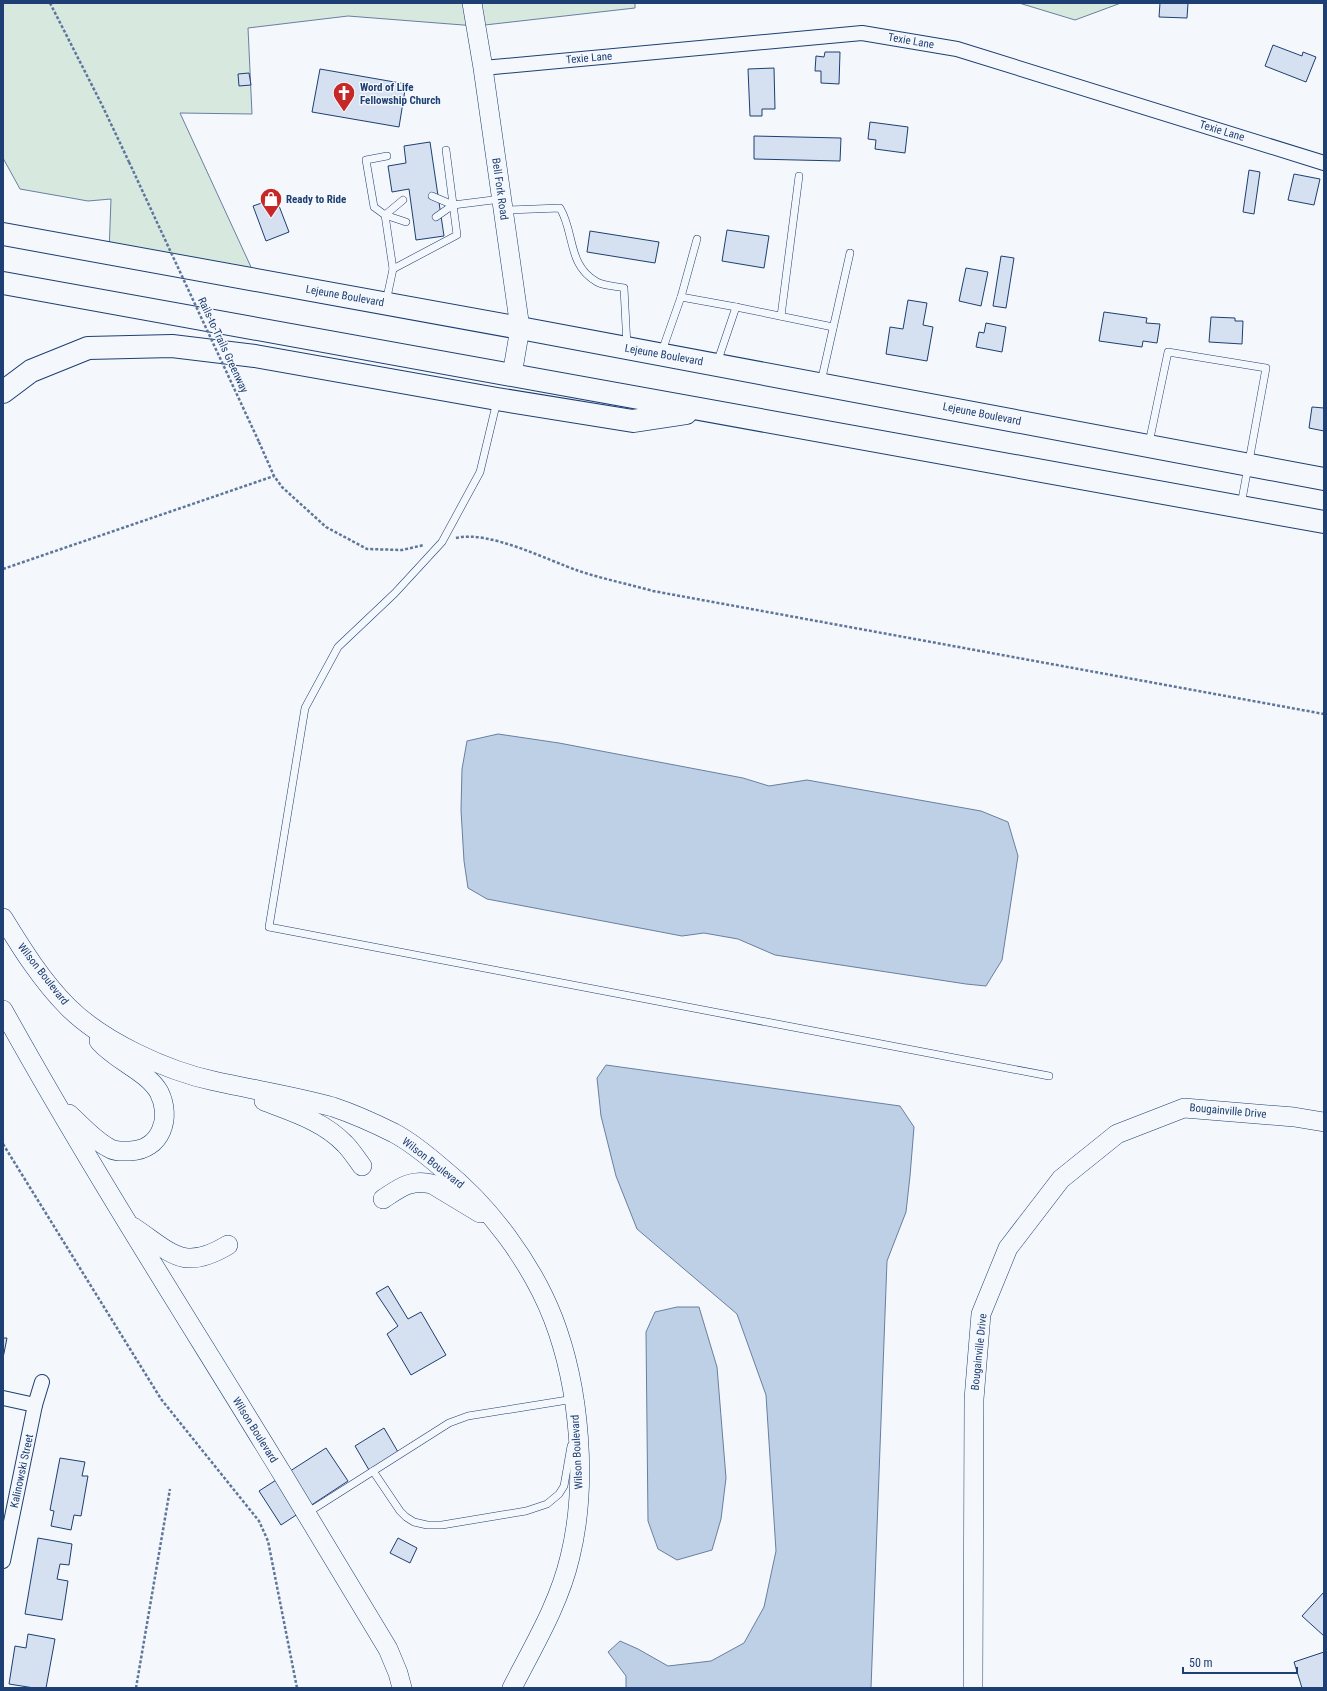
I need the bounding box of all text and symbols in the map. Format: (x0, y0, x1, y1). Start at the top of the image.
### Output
street label: Texie Lane (887, 31, 935, 51)
street label: Texie Lane (565, 50, 613, 66)
church icon: Word of Life Fellowship Church (331, 80, 357, 113)
place label: Word of Life Fellowship Church (360, 81, 441, 107)
street label: Texie Lane (1198, 118, 1246, 144)
street label: Bell Fork Road (489, 157, 511, 221)
shop icon: Ready to Ride (258, 186, 284, 219)
place label: Ready to Ride (286, 193, 346, 206)
street label: Lejeune Boulevard (305, 283, 385, 309)
street label: Rails-to-Trails Greenway (195, 295, 251, 395)
street label: Lejeune Boulevard (624, 342, 704, 368)
street label: Lejeune Boulevard (942, 400, 1022, 428)
street label: Wilson Boulevard (15, 940, 71, 1008)
street label: Bougainville Drive (1189, 1101, 1267, 1121)
street label: Wilson Boulevard (399, 1135, 467, 1191)
street label: Bougainville Drive (968, 1313, 990, 1391)
street label: Wilson Boulevard (230, 1395, 280, 1465)
street label: Wilson Boulevard (569, 1414, 585, 1490)
street label: Kalinowski Street (8, 1433, 36, 1509)
scale bar (1183, 1649, 1297, 1675)
text: 50 m (1189, 1656, 1213, 1670)

